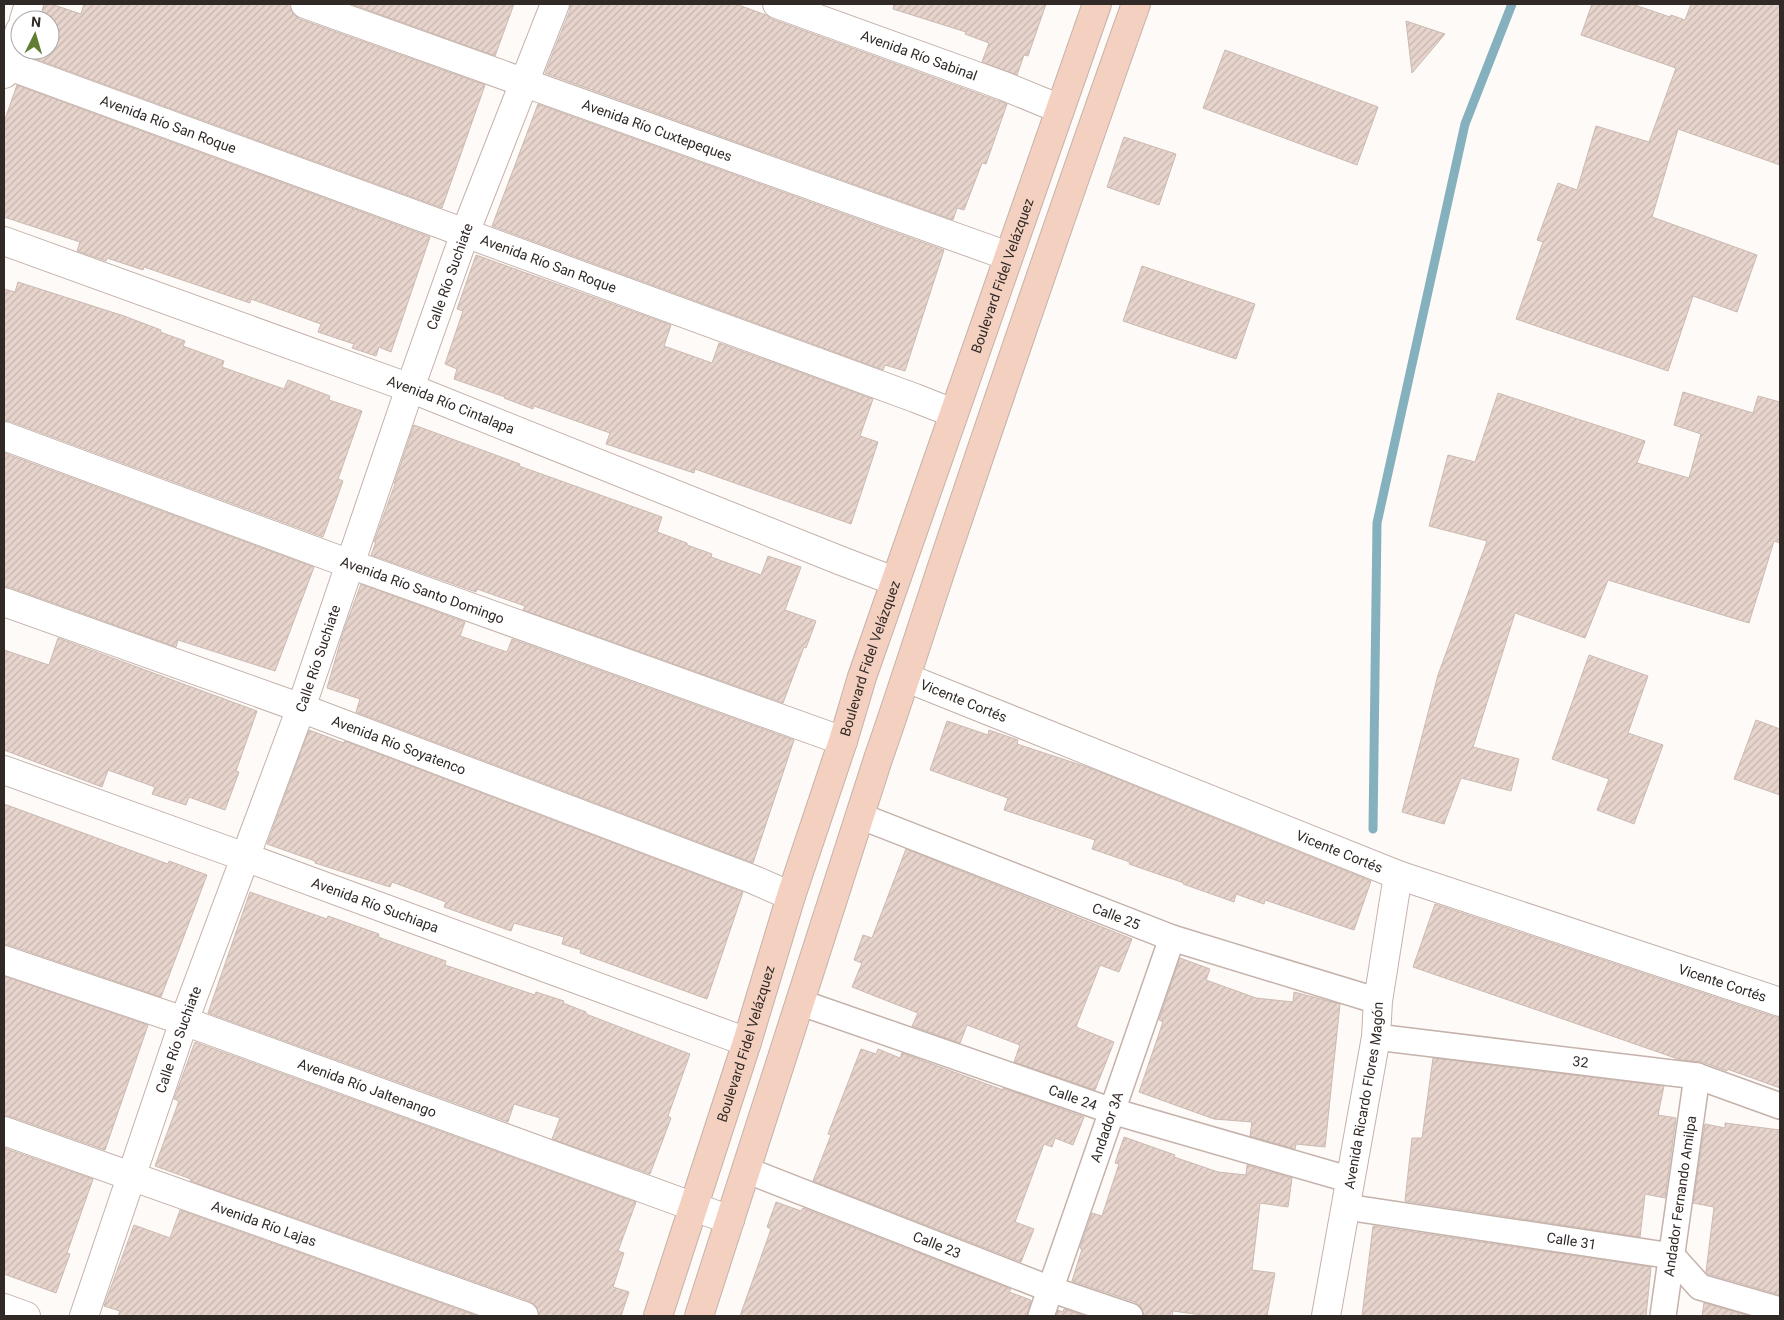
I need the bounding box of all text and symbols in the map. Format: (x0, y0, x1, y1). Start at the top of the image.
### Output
north arrow (10, 10, 60, 60)
text: N (31, 14, 42, 30)
street label: Avenida Río Sabinal (859, 27, 979, 84)
street label: Avenida Río San Roque (98, 92, 238, 156)
street label: Avenida Río Cuxtepeques (580, 96, 734, 164)
street label: Boulevard Fidel Velázquez (968, 196, 1037, 355)
street label: Calle Río Suchiate (423, 221, 476, 332)
street label: Avenida Río San Roque (478, 231, 619, 296)
street label: Avenida Río Cintalapa (385, 372, 517, 437)
street label: Avenida Río Santo Domingo (339, 553, 507, 627)
street label: Boulevard Fidel Velázquez (837, 578, 903, 738)
street label: Calle Río Suchiate (292, 603, 344, 714)
street label: Vicente Cortés (918, 676, 1009, 725)
street label: Avenida Río Soyatenco (330, 712, 468, 778)
street label: Vicente Cortés (1294, 827, 1385, 876)
street label: Avenida Río Suchiapa (309, 874, 441, 936)
street label: Calle 25 (1090, 900, 1143, 933)
street label: Vicente Cortés (1676, 961, 1769, 1005)
street label: Boulevard Fidel Velázquez (714, 964, 778, 1124)
street label: Calle Río Suchiate (152, 984, 204, 1095)
street label: Avenida Ricardo Flores Magón (1341, 1001, 1386, 1190)
street label: 32 (1572, 1053, 1589, 1071)
street label: Avenida Río Jaltenango (296, 1055, 439, 1120)
street label: Calle 24 (1047, 1082, 1099, 1113)
street label: Andador 3A (1087, 1090, 1126, 1164)
street label: Andador Fernando Amilpa (1661, 1115, 1699, 1278)
street label: Avenida Río Lajas (210, 1198, 319, 1249)
street label: Calle 23 (911, 1228, 963, 1261)
street label: Calle 31 (1545, 1229, 1597, 1253)

